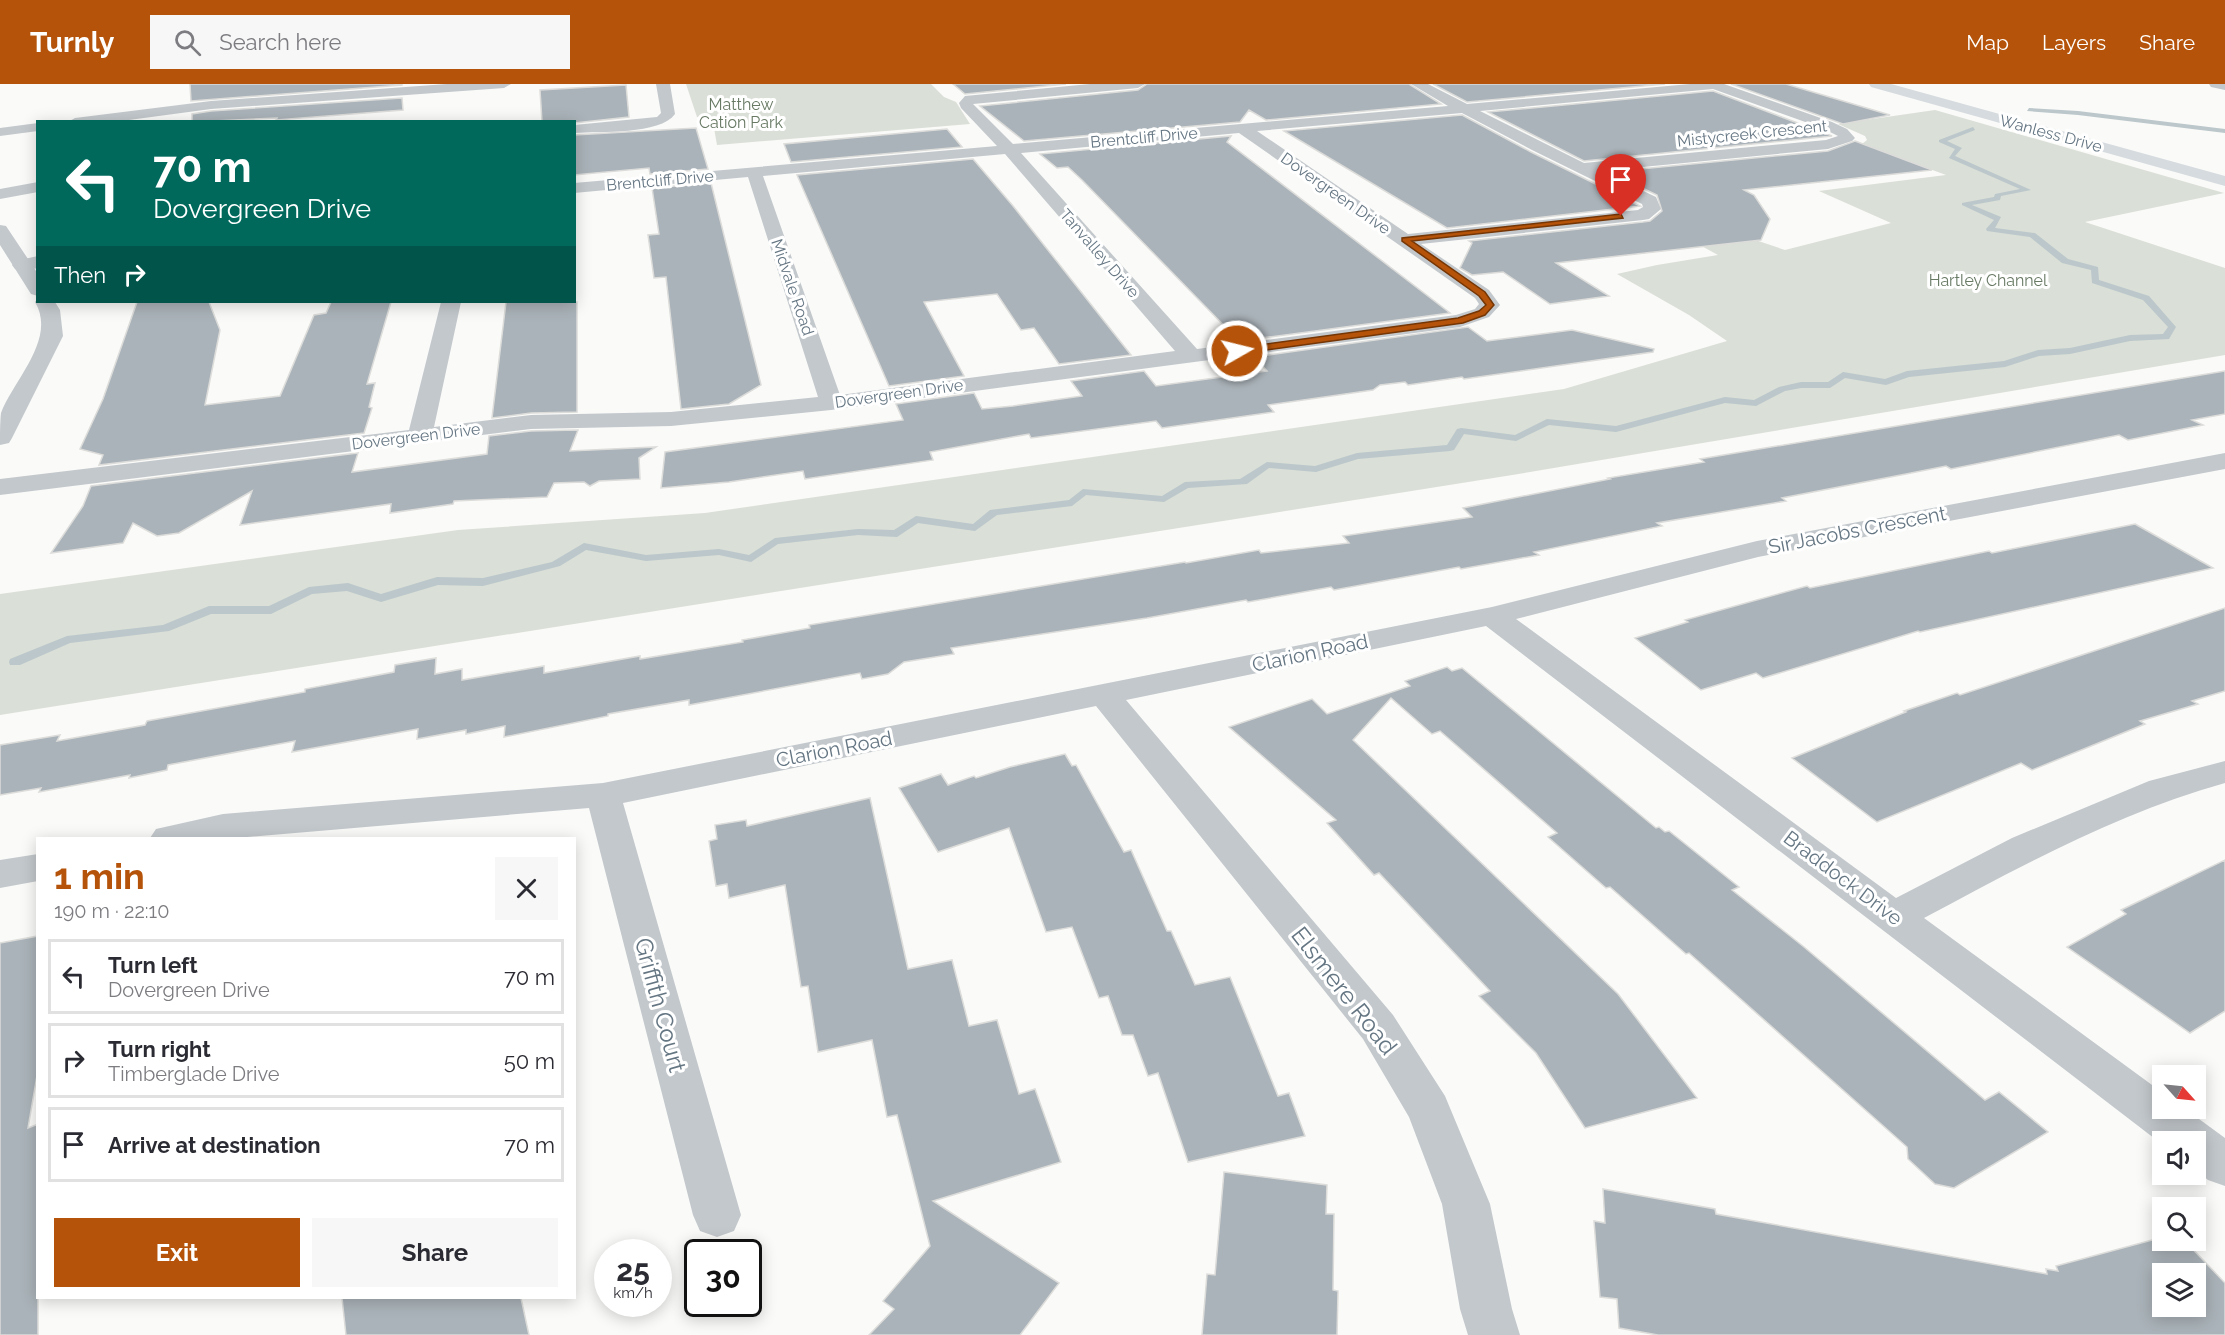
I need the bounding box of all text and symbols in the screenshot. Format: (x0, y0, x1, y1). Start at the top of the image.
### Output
search box (150, 15, 570, 69)
text: Turnly (30, 26, 114, 59)
icon: search (171, 26, 204, 59)
text: Search here (219, 29, 341, 55)
text: Map (1966, 30, 2009, 55)
text: Layers (2042, 30, 2106, 55)
text: Share (2139, 30, 2195, 55)
park label: Matthew Cation Park (699, 95, 784, 132)
street label: Wanless Drive (1998, 111, 2104, 156)
street label: Mistycreek Crescent (1676, 116, 1829, 151)
street label: Brentcliff Drive (1090, 123, 1199, 152)
text: 70 m (153, 143, 252, 192)
icon: left (54, 144, 132, 222)
street label: Dovergreen Drive (1277, 149, 1394, 238)
pin (1595, 154, 1646, 216)
icon: arrive (1604, 163, 1637, 196)
street label: Brentcliff Drive (606, 166, 715, 195)
text: Dovergreen Drive (153, 193, 371, 224)
street label: Tanvalley Drive (1056, 205, 1143, 302)
street label: Midvale Road (767, 236, 818, 338)
icon: right (118, 258, 151, 291)
text: Then (54, 262, 106, 288)
park label: Hartley Channel (1929, 271, 2048, 290)
position arrow (1205, 319, 1269, 383)
street label: Dovergreen Drive (834, 375, 964, 412)
street label: Dovergreen Drive (351, 419, 481, 454)
street label: Sir Jacobs Crescent (1766, 501, 1948, 559)
street label: Clarion Road (1250, 629, 1370, 677)
street label: Clarion Road (774, 726, 894, 772)
street label: Braddock Drive (1779, 826, 1907, 931)
text: 1 min (54, 855, 145, 897)
button: close (495, 857, 558, 920)
text: 190 m · 22:10 (54, 899, 169, 923)
street label: Elsmere Road (1285, 921, 1403, 1061)
street label: Griffith Court (629, 934, 692, 1075)
text: Turn left (108, 952, 198, 978)
icon: left (57, 960, 90, 993)
text: 70 m (504, 964, 555, 990)
text: Dovergreen Drive (108, 978, 270, 1002)
text: Turn right (108, 1036, 211, 1062)
icon: right (57, 1044, 90, 1077)
text: 50 m (504, 1048, 555, 1074)
text: Timberglade Drive (108, 1062, 279, 1086)
north arrow (2152, 1065, 2206, 1119)
map controls (2152, 1065, 2206, 1317)
icon: arrive (57, 1128, 90, 1161)
button: sound (2152, 1131, 2206, 1185)
text: Arrive at destination (108, 1132, 321, 1158)
text: 70 m (504, 1132, 555, 1158)
button: search (2152, 1197, 2206, 1251)
button: Exit (54, 1218, 300, 1287)
button: Share (312, 1218, 558, 1287)
speed limit sign: 30 (684, 1239, 762, 1317)
text: 25 (616, 1253, 650, 1288)
button: layers (2152, 1263, 2206, 1317)
text: km/h (613, 1284, 653, 1302)

